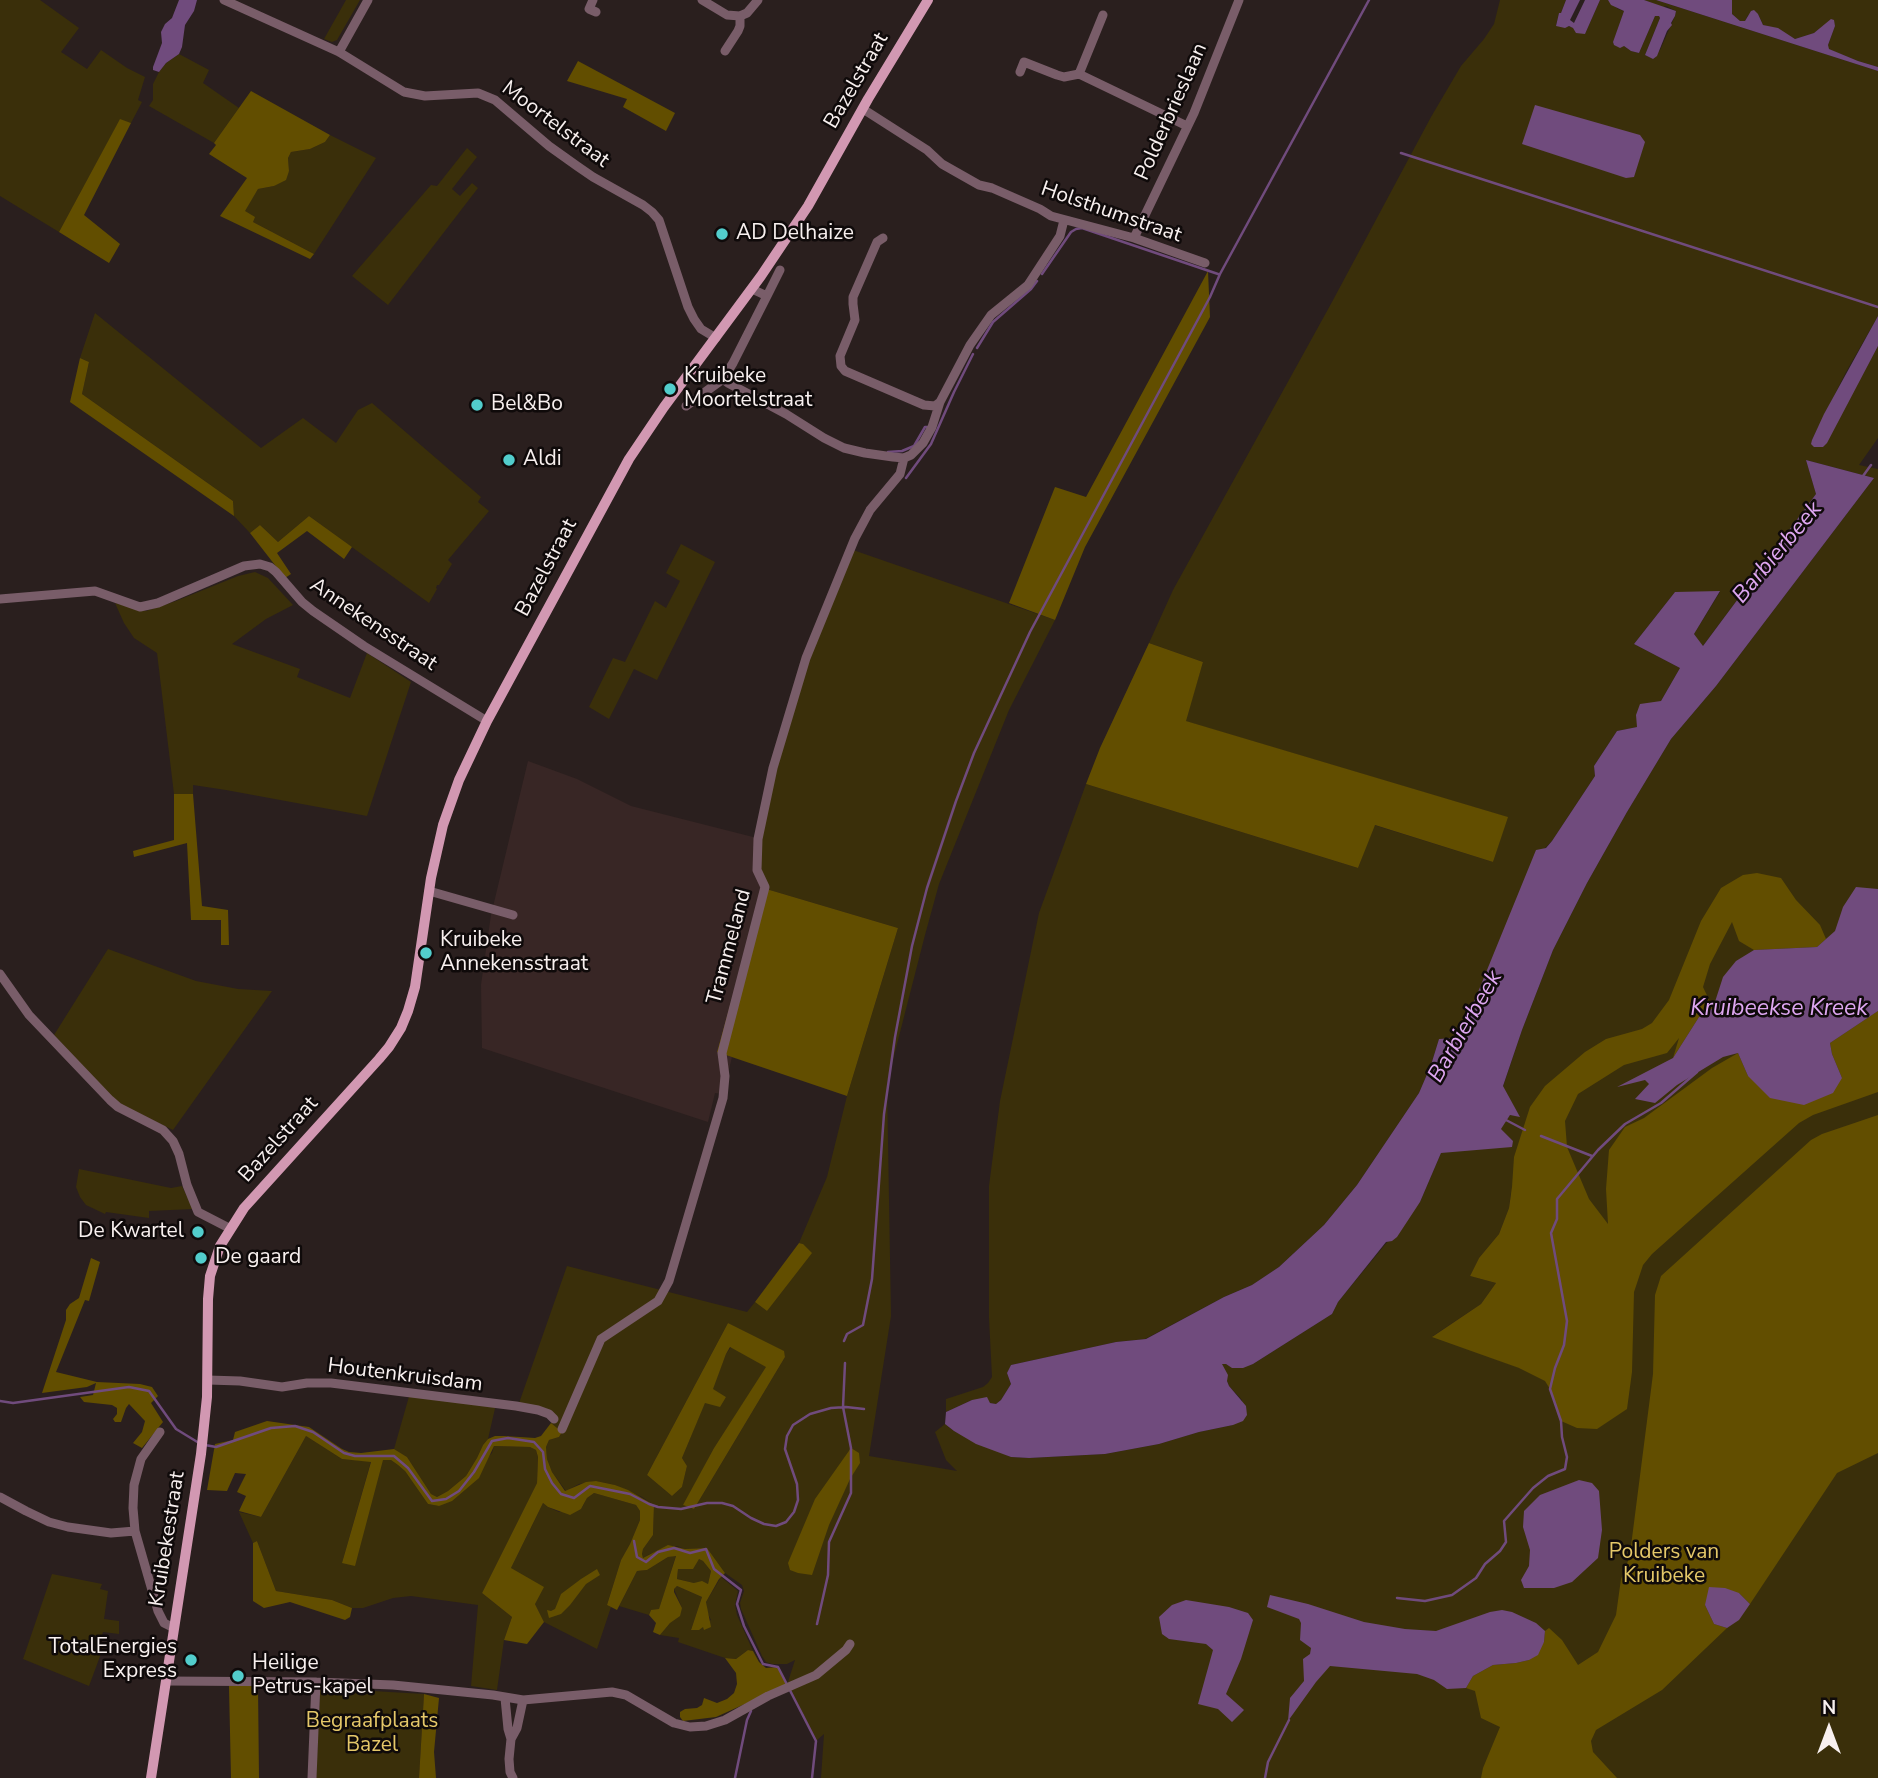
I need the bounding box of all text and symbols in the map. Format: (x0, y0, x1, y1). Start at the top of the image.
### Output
street label: Bazelstraat (819, 29, 895, 133)
street label: Polderbrieslaan (1130, 39, 1214, 185)
street label: Moortelstraat (496, 76, 614, 174)
street label: Holsthumstraat (1037, 177, 1185, 249)
place label: AD Delhaize (736, 221, 854, 247)
marker: AD Delhaize (714, 226, 730, 242)
place label: Kruibeke Moortelstraat (684, 364, 812, 414)
marker: Kruibeke Moortelstraat (662, 381, 678, 397)
place label: Bel&Bo (491, 392, 563, 418)
marker: Bel&Bo (469, 397, 485, 413)
place label: Aldi (523, 447, 562, 473)
marker: Aldi (501, 452, 517, 468)
water label: Barbierbeek (1727, 496, 1829, 610)
street label: Bazelstraat (511, 515, 583, 621)
street label: Annekensstraat (305, 573, 441, 677)
street label: Trammeland (703, 887, 757, 1007)
place label: Kruibeke Annekensstraat (440, 928, 588, 978)
marker: Kruibeke Annekensstraat (418, 945, 434, 961)
water label: Barbierbeek (1423, 966, 1509, 1088)
water label: Kruibeekse Kreek (1690, 995, 1868, 1023)
street label: Bazelstraat (234, 1092, 324, 1188)
place label: De Kwartel (78, 1219, 184, 1245)
marker: De Kwartel (190, 1224, 206, 1240)
place label: De gaard (215, 1245, 301, 1271)
marker: De gaard (193, 1250, 209, 1266)
street label: Houtenkruisdam (326, 1354, 484, 1398)
street label: Kruibekestraat (145, 1470, 191, 1608)
park label: Polders van Kruibeke (1609, 1540, 1719, 1590)
place label: TotalEnergies Express (49, 1635, 177, 1685)
place label: Heilige Petrus-kapel (252, 1651, 373, 1701)
marker: TotalEnergies Express (183, 1652, 199, 1668)
marker: Heilige Petrus-kapel (230, 1668, 246, 1684)
north arrow (1794, 1694, 1864, 1764)
text: N (1822, 1695, 1836, 1721)
park label: Begraafplaats Bazel (306, 1709, 438, 1759)

